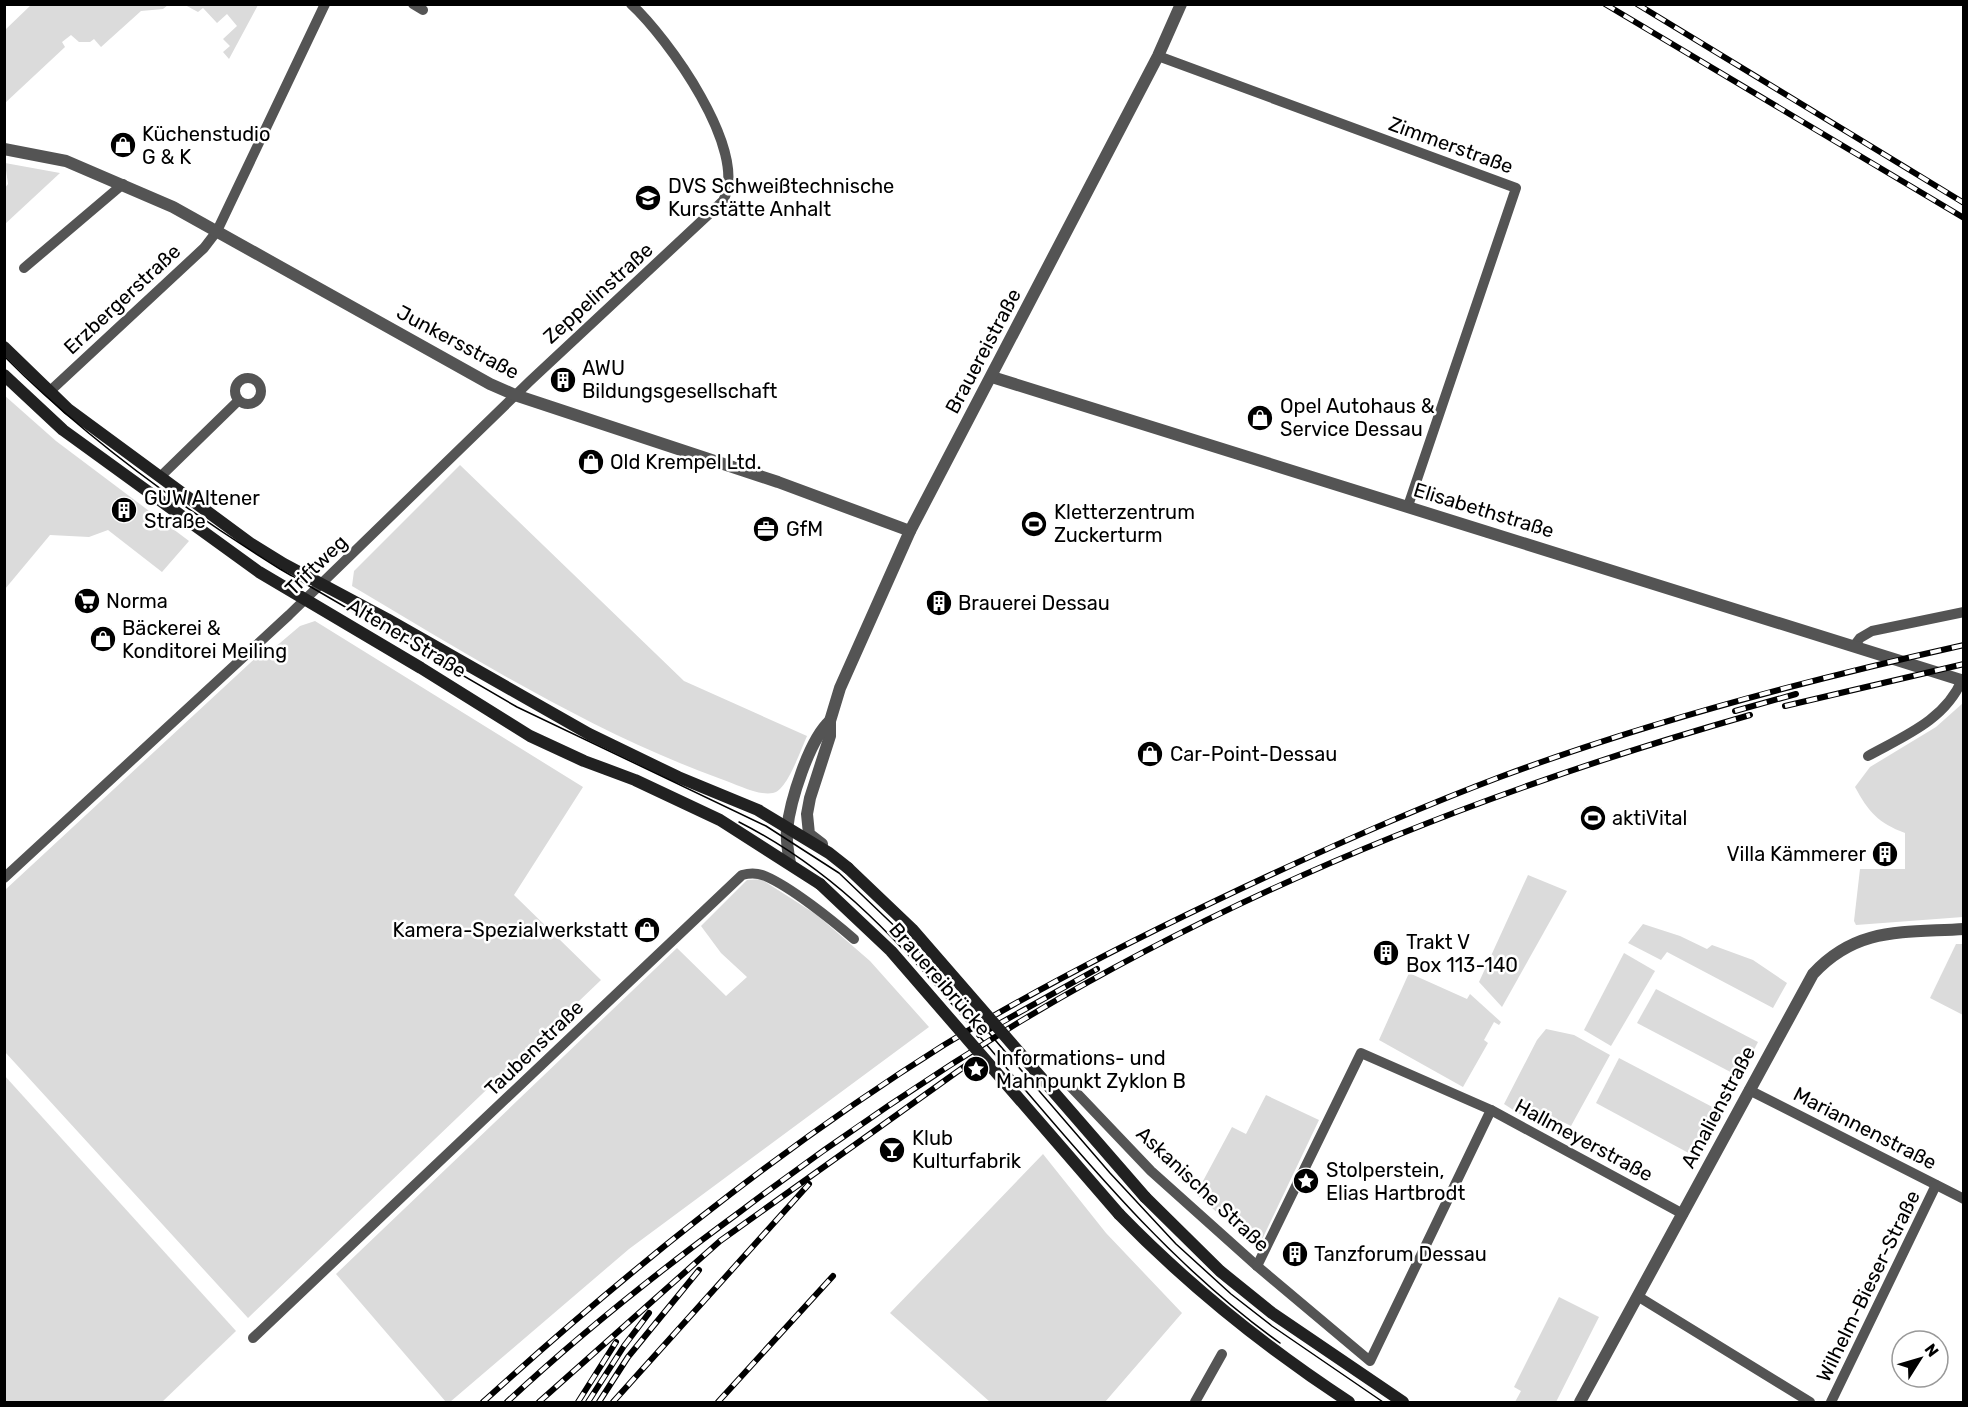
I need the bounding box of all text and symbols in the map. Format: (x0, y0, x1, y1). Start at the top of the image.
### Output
street label: Zimmerstraße (1386, 111, 1516, 179)
place label: Küchenstudio G & K (142, 122, 270, 169)
shop icon: Küchenstudio G & K (108, 130, 138, 160)
place label: DVS Schweißtechnische Kursstätte Anhalt (668, 174, 894, 221)
school or university icon: DVS Schweißtechnische Kursstätte Anhalt (633, 183, 663, 213)
street label: Zeppelinstraße (538, 238, 658, 348)
street label: Erzbergerstraße (59, 239, 185, 359)
street label: Brauereistraße (940, 284, 1026, 418)
street label: Junkersstraße (393, 300, 523, 384)
place label: AWU Bildungsgesellschaft (582, 356, 778, 403)
building icon: AWU Bildungsgesellschaft (548, 365, 578, 395)
place label: Opel Autohaus & Service Dessau (1280, 394, 1435, 441)
shop icon: Opel Autohaus & Service Dessau (1245, 403, 1275, 433)
shop icon: Old Krempel Ltd. (576, 447, 606, 477)
place label: Old Krempel Ltd. (610, 450, 762, 474)
street label: Elisabethstraße (1411, 477, 1557, 543)
place label: GUW Altener Straße (144, 486, 260, 533)
building icon: GUW Altener Straße (109, 495, 139, 525)
place label: Kletterzentrum Zuckerturm (1054, 500, 1195, 547)
sports icon: Kletterzentrum Zuckerturm (1019, 509, 1049, 539)
office icon: GfM (751, 514, 781, 544)
place label: GfM (786, 517, 823, 541)
street label: Triftweg (280, 530, 352, 600)
supermarket icon: Norma (72, 586, 102, 616)
building icon: Brauerei Dessau (924, 588, 954, 618)
place label: Norma (106, 589, 168, 613)
place label: Brauerei Dessau (958, 591, 1110, 615)
street label: Altener Straße (343, 593, 471, 683)
place label: Bäckerei & Konditorei Meiling (122, 616, 287, 663)
shop icon: Bäckerei & Konditorei Meiling (88, 624, 118, 654)
shop icon: Car-Point-Dessau (1135, 739, 1165, 769)
place label: Car-Point-Dessau (1170, 742, 1337, 766)
sports icon: aktiVital (1578, 803, 1608, 833)
place label: aktiVital (1612, 806, 1687, 830)
building icon: Villa Kämmerer (1870, 839, 1900, 869)
place label: Villa Kämmerer (1727, 842, 1866, 866)
shop icon: Kamera-Spezialwerkstatt (632, 915, 662, 945)
street label: Brauereibrücke (884, 917, 996, 1041)
place label: Kamera-Spezialwerkstatt (393, 918, 628, 942)
place label: Trakt V Box 113-140 (1406, 930, 1518, 977)
building icon: Trakt V Box 113-140 (1371, 938, 1401, 968)
street label: Taubenstraße (480, 995, 588, 1101)
street label: Amalienstraße (1676, 1042, 1760, 1172)
place label: Informations- und Mahnpunkt Zyklon B (996, 1046, 1186, 1093)
place icon: Informations- und Mahnpunkt Zyklon B (961, 1054, 991, 1084)
street label: Mariannenstraße (1789, 1082, 1941, 1174)
street label: Hallmeyerstraße (1511, 1094, 1657, 1186)
street label: Askanische Straße (1132, 1121, 1274, 1257)
place label: Klub Kulturfabrik (912, 1126, 1022, 1173)
bar icon: Klub Kulturfabrik (877, 1135, 907, 1165)
place label: Stolperstein, Elias Hartbrodt (1326, 1158, 1465, 1205)
place icon: Stolperstein, Elias Hartbrodt (1291, 1166, 1321, 1196)
street label: Wilhelm-Bieser-Straße (1811, 1186, 1925, 1386)
building icon: Tanzforum Dessau (1280, 1239, 1310, 1269)
place label: Tanzforum Dessau (1314, 1242, 1487, 1266)
north arrow (1890, 1329, 1950, 1389)
text: N (1921, 1340, 1943, 1361)

